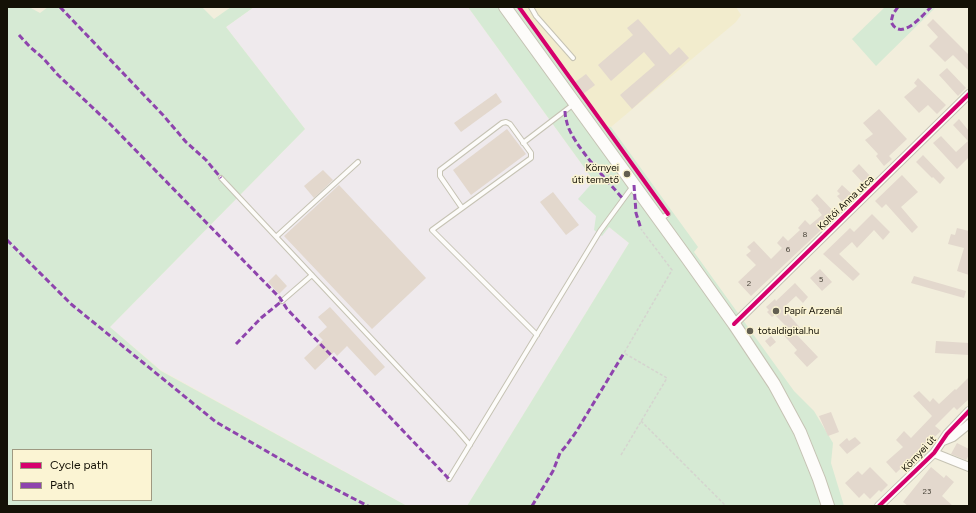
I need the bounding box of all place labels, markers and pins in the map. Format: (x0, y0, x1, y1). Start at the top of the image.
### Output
place label: Környei úti temető (572, 162, 619, 186)
marker: Környei úti temető (622, 169, 632, 179)
place label: Papír Arzenál (784, 305, 842, 317)
marker: Papír Arzenál (771, 306, 781, 316)
place label: totaldigital.hu (758, 325, 819, 337)
marker: totaldigital.hu (745, 326, 755, 336)

